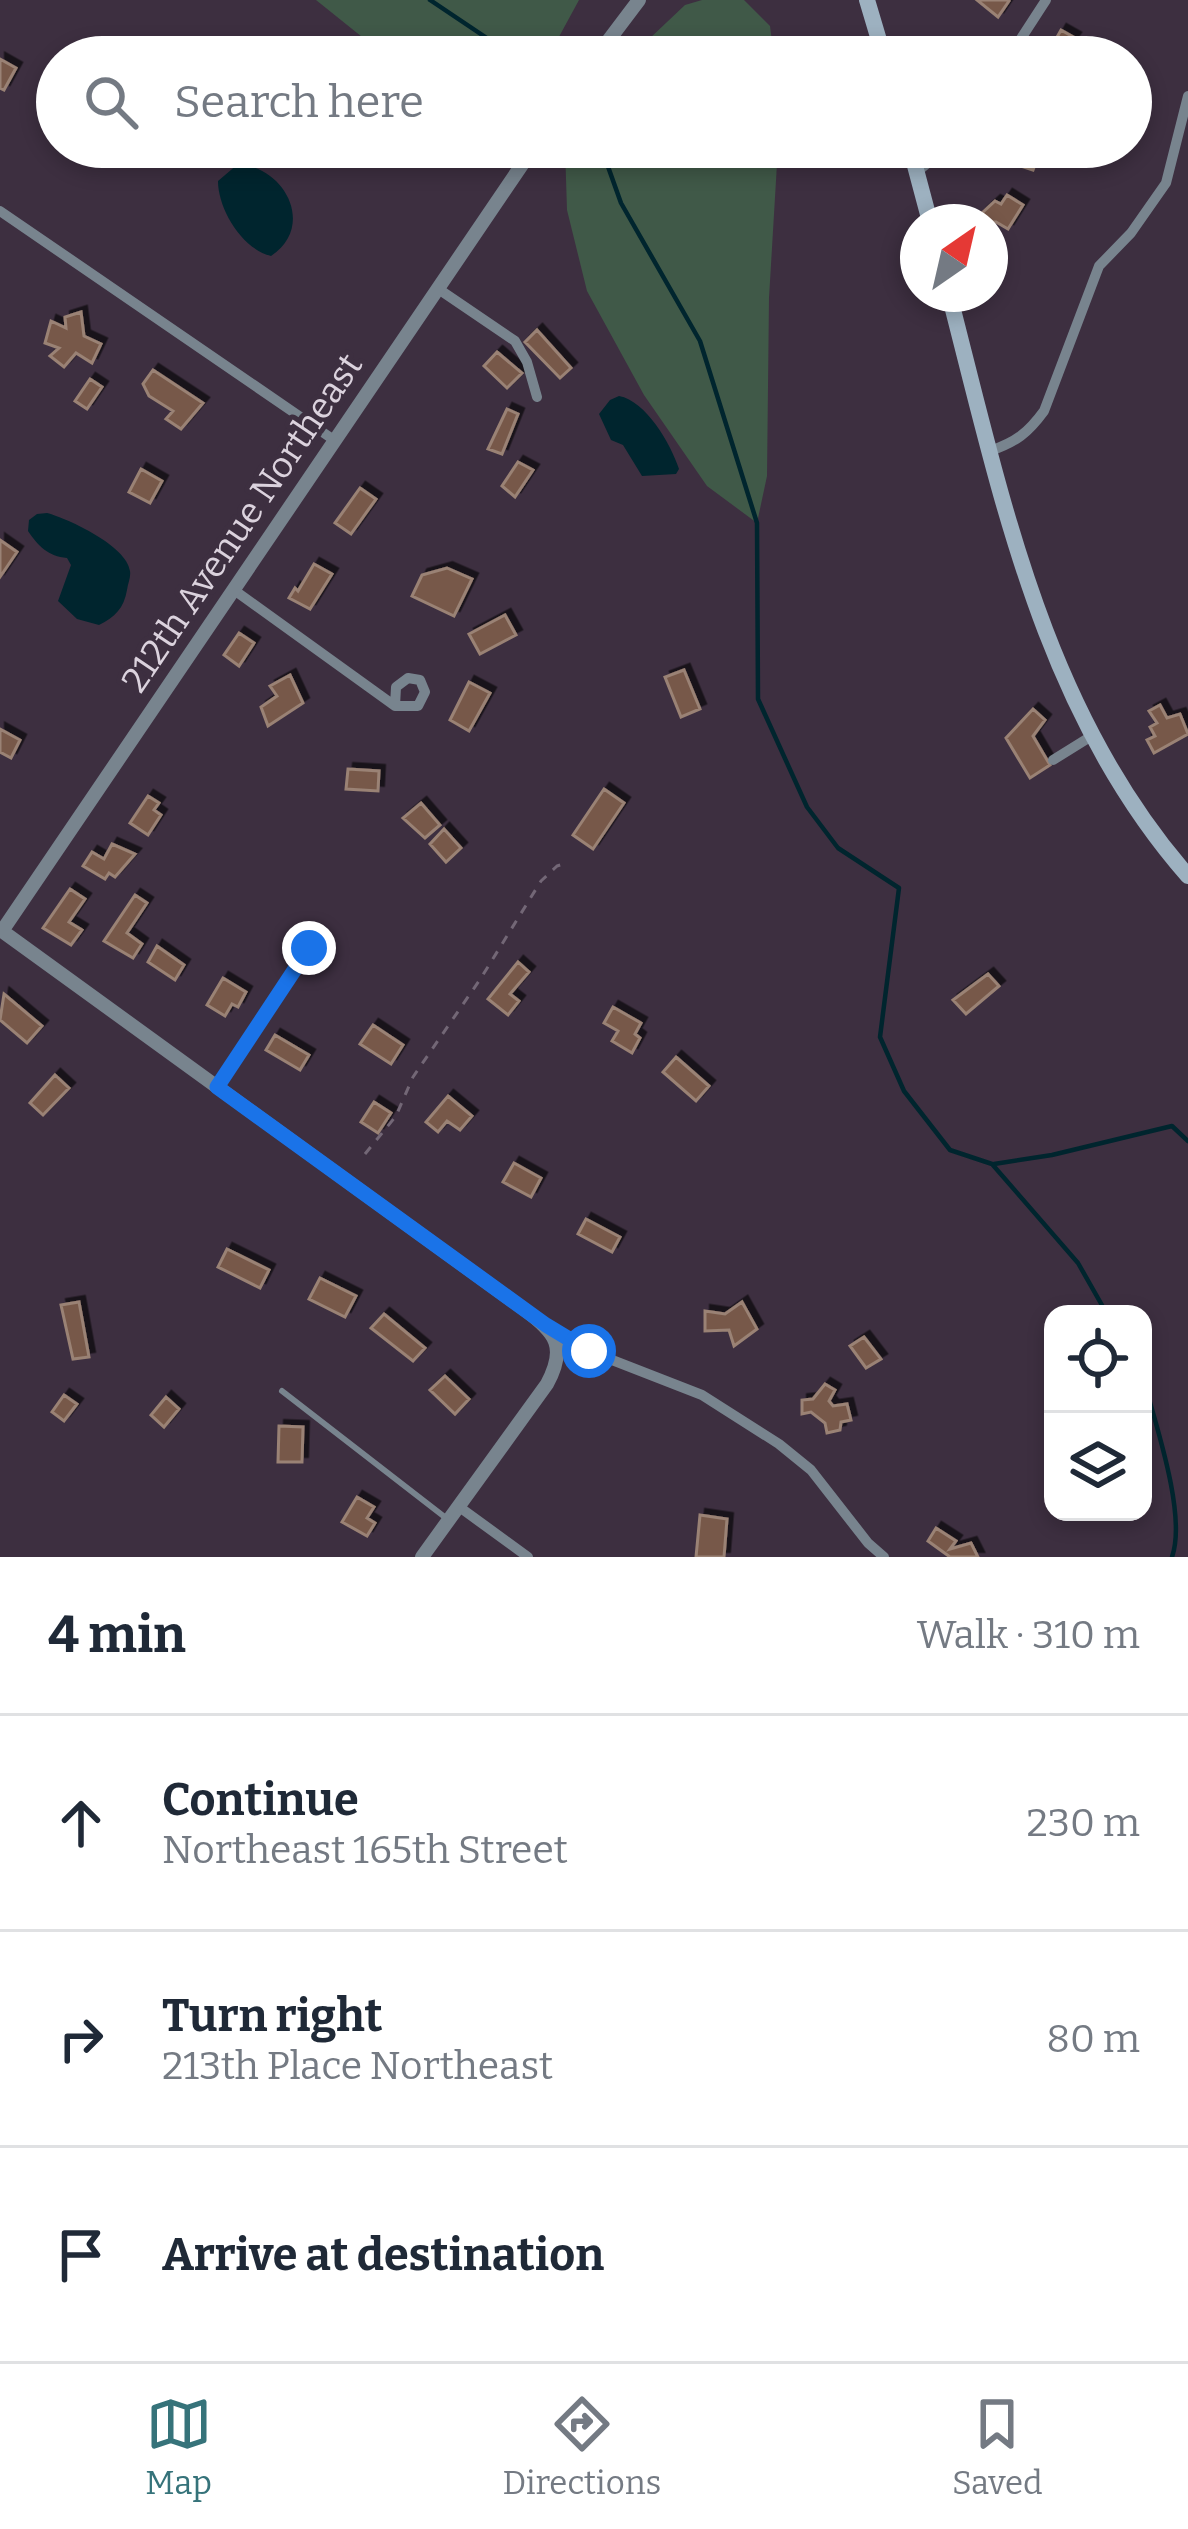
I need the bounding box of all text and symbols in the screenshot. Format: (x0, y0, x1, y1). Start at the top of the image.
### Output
search box (36, 36, 1152, 168)
icon: search (78, 69, 144, 135)
text: Search here (174, 75, 424, 129)
north arrow (900, 204, 1008, 312)
street label: 212th Avenue Northeast (112, 345, 372, 701)
route end (282, 921, 336, 975)
map controls (1044, 1305, 1152, 1521)
button: locate (1044, 1305, 1152, 1413)
route start (562, 1324, 616, 1378)
button: layers (1044, 1413, 1152, 1521)
text: 4 min (48, 1604, 186, 1666)
text: Walk · 310 m (917, 1612, 1140, 1658)
text: Continue (162, 1773, 359, 1827)
icon: ahead (48, 1790, 114, 1856)
text: 230 m (1027, 1800, 1140, 1846)
text: Northeast 165th Street (162, 1827, 568, 1873)
text: Turn right (162, 1989, 382, 2043)
icon: right (48, 2006, 114, 2072)
text: 80 m (1047, 2016, 1140, 2062)
text: 213th Place Northeast (162, 2043, 553, 2089)
icon: arrive (48, 2222, 114, 2288)
text: Arrive at destination (162, 2228, 604, 2282)
tab: Map (145, 2391, 212, 2503)
tab: Directions (503, 2391, 661, 2503)
tab: Saved (952, 2391, 1043, 2503)

